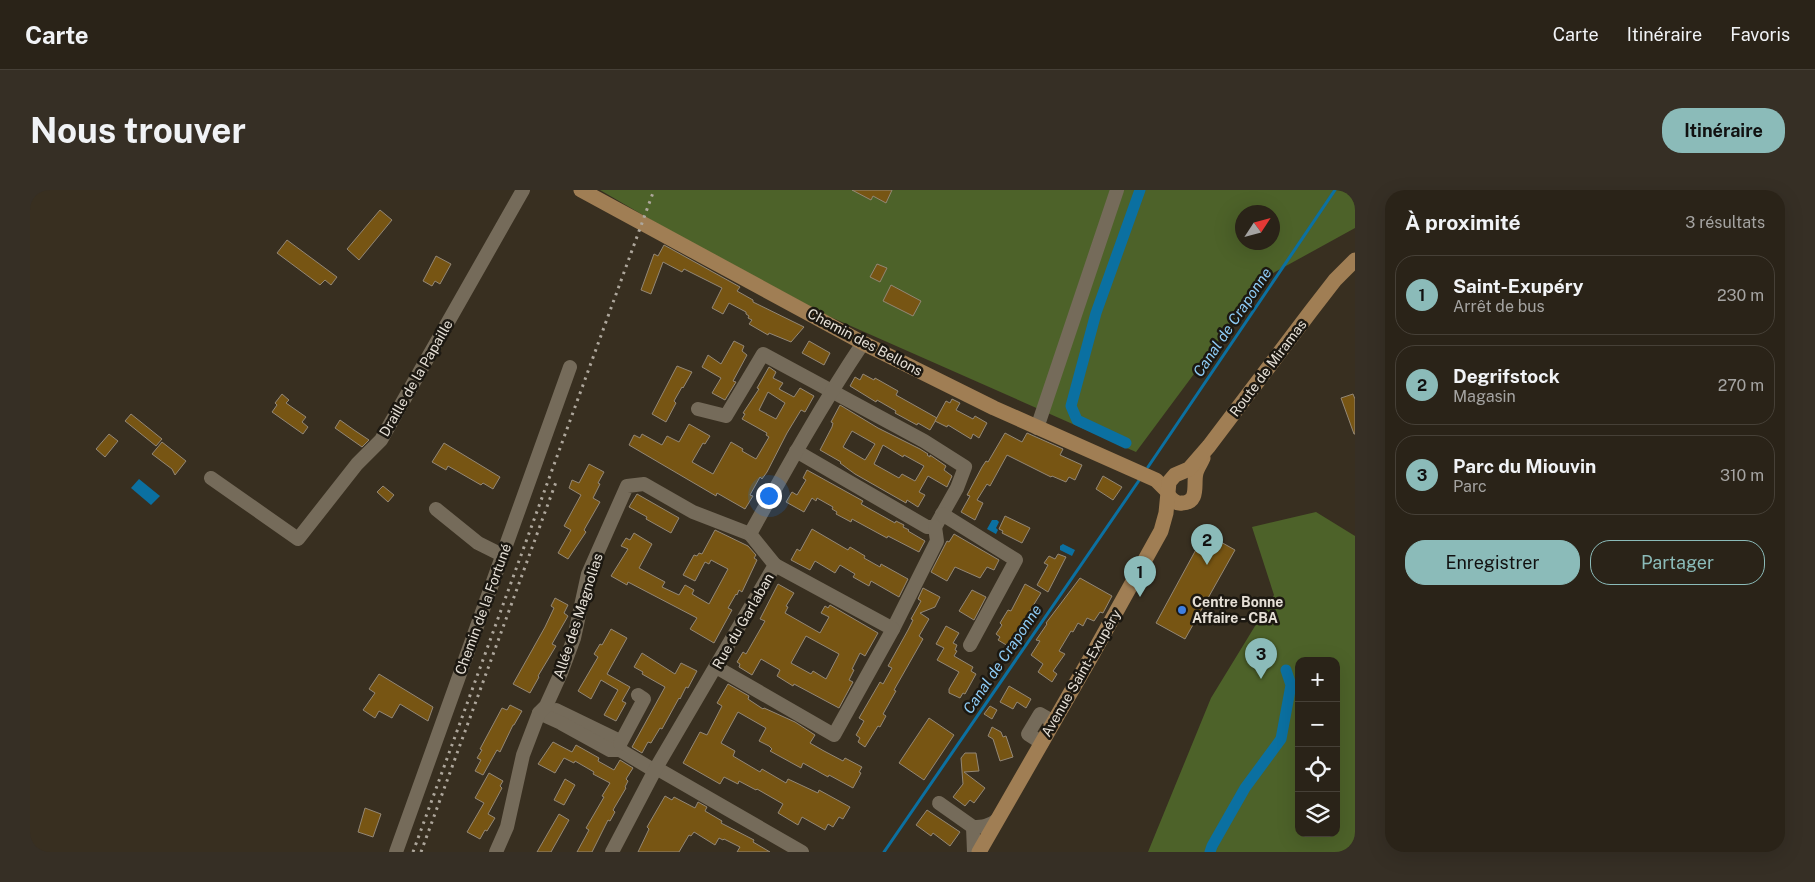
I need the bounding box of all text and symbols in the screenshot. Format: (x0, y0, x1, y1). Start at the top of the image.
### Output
text: Carte (25, 21, 89, 49)
text: Carte (1553, 24, 1599, 45)
text: Itinéraire (1627, 24, 1702, 45)
text: Favoris (1730, 24, 1790, 45)
button: Itinéraire (1662, 108, 1785, 153)
text: Nous trouver (30, 110, 246, 151)
north arrow (1235, 205, 1280, 250)
text: À proximité (1405, 210, 1521, 235)
text: 3 résultats (1685, 213, 1765, 232)
water label: Canal de Craponne (1189, 264, 1275, 380)
text: Saint-Exupéry (1453, 275, 1583, 297)
text: 1 (1419, 286, 1425, 305)
text: 230 m (1717, 286, 1764, 305)
text: Arrêt de bus (1453, 297, 1545, 316)
street label: Chemin des Bellons (805, 305, 925, 379)
street label: Route de Miramas (1226, 316, 1310, 420)
street label: Draille de la Papaille (376, 317, 456, 439)
text: Degrifstock (1453, 365, 1560, 387)
text: 2 (1417, 376, 1427, 395)
text: 270 m (1718, 376, 1764, 395)
text: Magasin (1453, 387, 1516, 406)
text: Parc du Miouvin (1453, 455, 1596, 477)
text: 3 (1417, 466, 1427, 485)
text: 310 m (1720, 466, 1764, 485)
text: Parc (1453, 477, 1487, 496)
your location (756, 483, 782, 509)
pin: 2 (1191, 524, 1223, 565)
button: Enregistrer (1405, 540, 1580, 585)
button: Partager (1590, 540, 1765, 585)
street label: Chemin de la Fortuné (452, 541, 514, 677)
street label: Allée des Magnolias (550, 551, 606, 681)
pin: 1 (1124, 556, 1156, 597)
street label: Rue du Garlaban (709, 570, 777, 672)
place label: Centre Bonne Affaire - CBA (1192, 594, 1283, 626)
water label: Canal de Craponne (959, 601, 1045, 717)
marker: Centre Bonne Affaire - CBA (1176, 604, 1188, 616)
street label: Avenue Saint-Exupéry (1038, 606, 1124, 739)
pin: 3 (1245, 638, 1277, 679)
map controls (1295, 657, 1340, 837)
button: + (1295, 657, 1340, 702)
button: − (1295, 702, 1340, 747)
button: locate (1295, 747, 1340, 792)
button: layers (1295, 792, 1340, 837)

